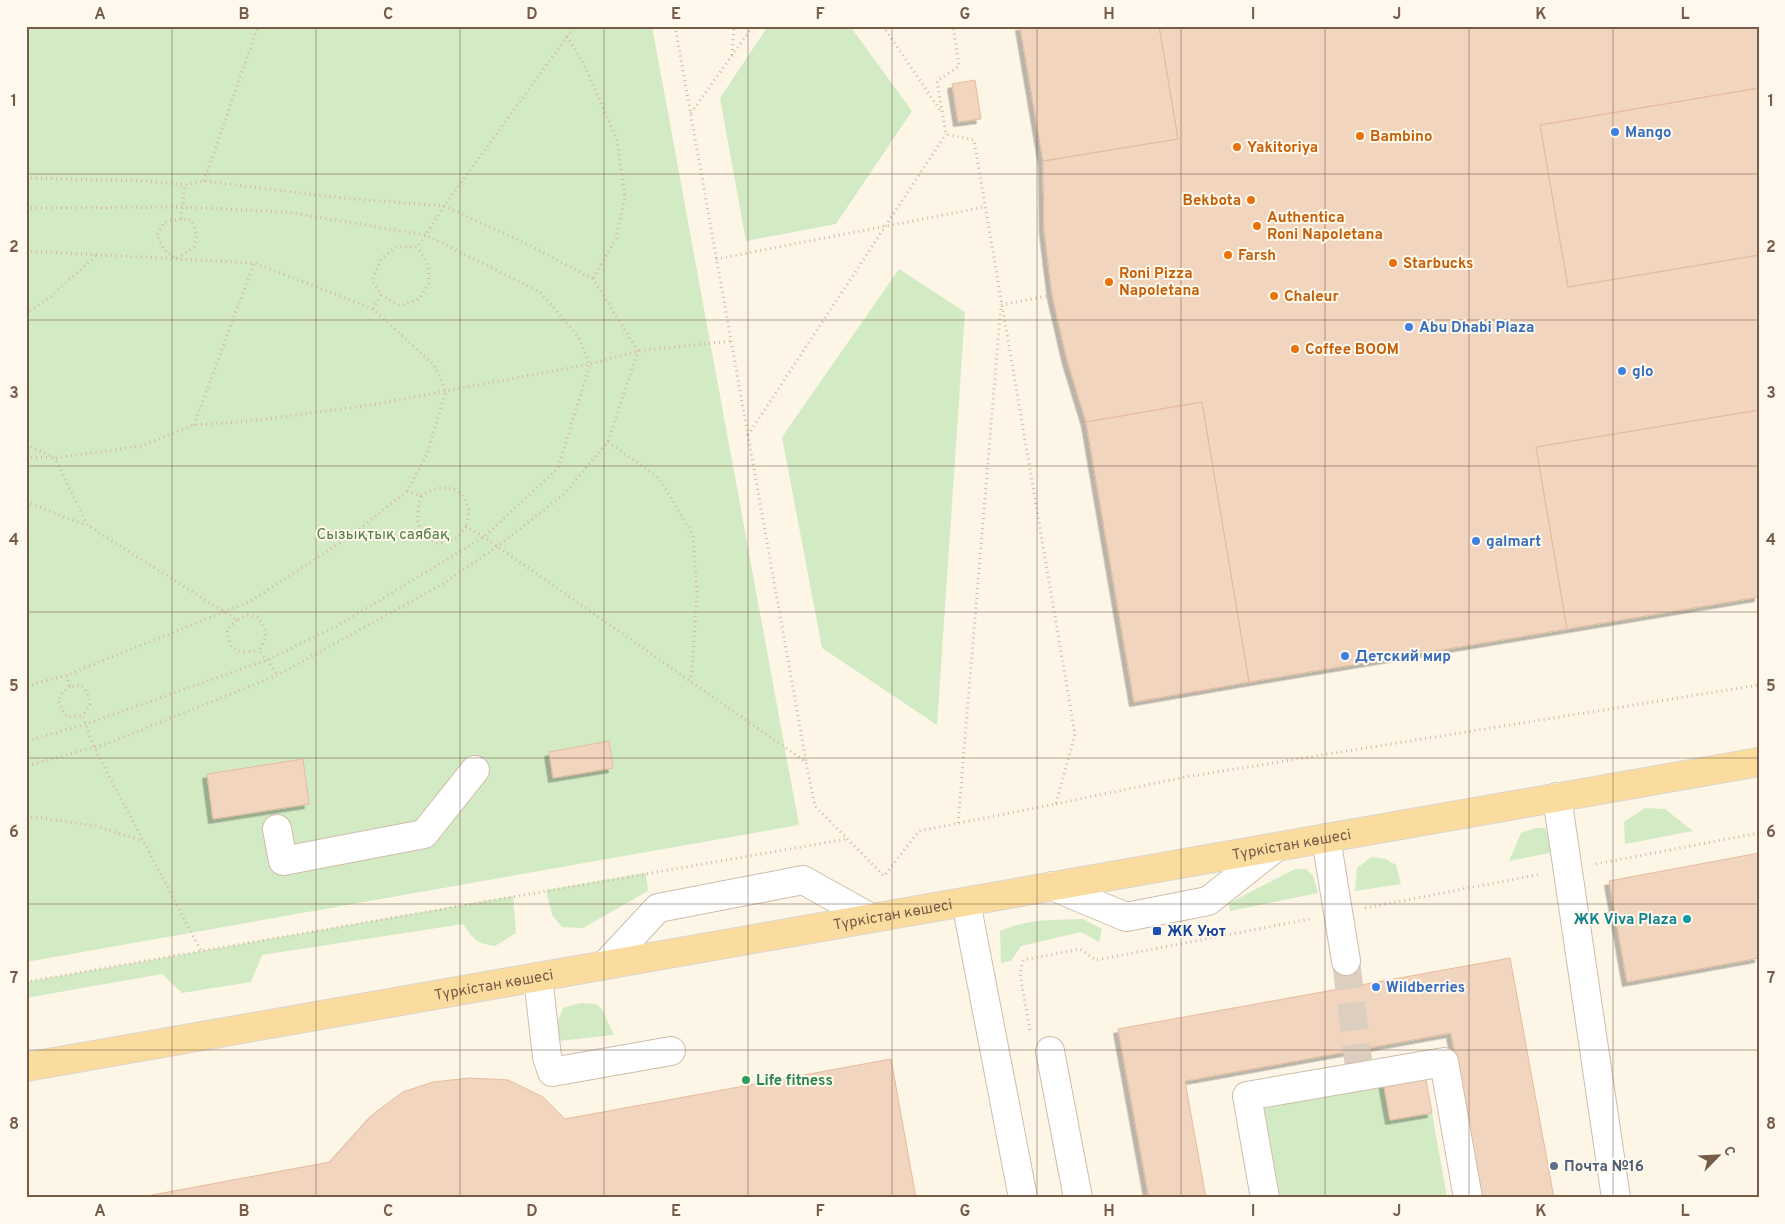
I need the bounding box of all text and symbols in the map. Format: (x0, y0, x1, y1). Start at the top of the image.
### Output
text: A (94, 5, 106, 25)
text: B (238, 5, 250, 25)
text: C (383, 5, 393, 25)
text: D (526, 5, 538, 25)
text: E (671, 5, 681, 25)
text: F (815, 5, 825, 25)
text: G (960, 5, 970, 25)
text: H (1103, 5, 1115, 25)
text: I (1251, 5, 1255, 25)
text: J (1393, 5, 1401, 25)
text: K (1535, 5, 1547, 25)
text: L (1680, 5, 1690, 25)
text: 1 (11, 92, 17, 112)
text: 1 (1768, 92, 1774, 112)
place label: Mango (1625, 124, 1672, 143)
marker: Mango (1609, 126, 1621, 138)
place label: Bambino (1370, 128, 1432, 147)
marker: Bambino (1354, 130, 1366, 142)
place label: Yakitoriya (1247, 139, 1318, 158)
marker: Yakitoriya (1231, 141, 1243, 153)
place label: Bekbota (1183, 192, 1241, 211)
marker: Bekbota (1245, 194, 1257, 206)
place label: Authentica Roni Napoletana (1267, 209, 1383, 245)
marker: Authentica Roni Napoletana (1251, 220, 1263, 232)
text: 2 (9, 238, 19, 258)
text: 2 (1766, 238, 1776, 258)
place label: Farsh (1238, 247, 1276, 266)
marker: Farsh (1222, 249, 1234, 261)
place label: Starbucks (1403, 255, 1473, 274)
marker: Starbucks (1387, 257, 1399, 269)
place label: Roni Pizza Napoletana (1119, 265, 1200, 301)
marker: Roni Pizza Napoletana (1103, 276, 1115, 288)
place label: Chaleur (1284, 288, 1339, 307)
marker: Chaleur (1268, 290, 1280, 302)
place label: Abu Dhabi Plaza (1419, 319, 1534, 338)
marker: Abu Dhabi Plaza (1403, 321, 1415, 333)
place label: Coffee BOOM (1305, 341, 1399, 360)
marker: Coffee BOOM (1289, 343, 1301, 355)
place label: glo (1632, 363, 1654, 382)
marker: glo (1616, 365, 1628, 377)
text: 3 (9, 384, 19, 404)
text: 3 (1766, 384, 1776, 404)
park label: Сызықтық саябақ (316, 526, 450, 545)
text: 4 (9, 531, 19, 551)
text: 4 (1766, 531, 1776, 551)
place label: galmart (1486, 533, 1541, 552)
marker: galmart (1470, 535, 1482, 547)
place label: Детский мир (1355, 648, 1451, 667)
marker: Детский мир (1339, 650, 1351, 662)
text: 5 (9, 677, 19, 697)
text: 5 (1766, 677, 1776, 697)
text: 6 (9, 823, 19, 843)
text: 6 (1766, 823, 1776, 843)
street label: Түркістан көшесі (1231, 826, 1353, 866)
street label: Түркістан көшесі (832, 896, 954, 936)
place label: ЖК Viva Plaza (1574, 911, 1677, 930)
marker: ЖК Viva Plaza (1681, 913, 1693, 925)
place label: ЖК Уют (1167, 923, 1226, 942)
marker: ЖК Уют (1151, 925, 1163, 937)
street label: Түркістан көшесі (433, 966, 555, 1006)
text: 7 (10, 969, 18, 989)
text: 7 (1767, 969, 1775, 989)
place label: Wildberries (1386, 979, 1465, 998)
marker: Wildberries (1370, 981, 1382, 993)
place label: Life fitness (756, 1072, 833, 1091)
marker: Life fitness (740, 1074, 752, 1086)
text: 8 (9, 1115, 19, 1135)
text: 8 (1766, 1115, 1776, 1135)
north arrow (1692, 1132, 1742, 1182)
text: С (1719, 1144, 1738, 1159)
place label: Почта №16 (1564, 1158, 1644, 1177)
marker: Почта №16 (1548, 1160, 1560, 1172)
text: A (94, 1202, 106, 1222)
text: B (238, 1202, 250, 1222)
text: C (383, 1202, 393, 1222)
text: D (526, 1202, 538, 1222)
text: E (671, 1202, 681, 1222)
text: F (815, 1202, 825, 1222)
text: G (960, 1202, 970, 1222)
text: H (1103, 1202, 1115, 1222)
text: I (1251, 1202, 1255, 1222)
text: J (1393, 1202, 1401, 1222)
text: K (1535, 1202, 1547, 1222)
text: L (1680, 1202, 1690, 1222)

